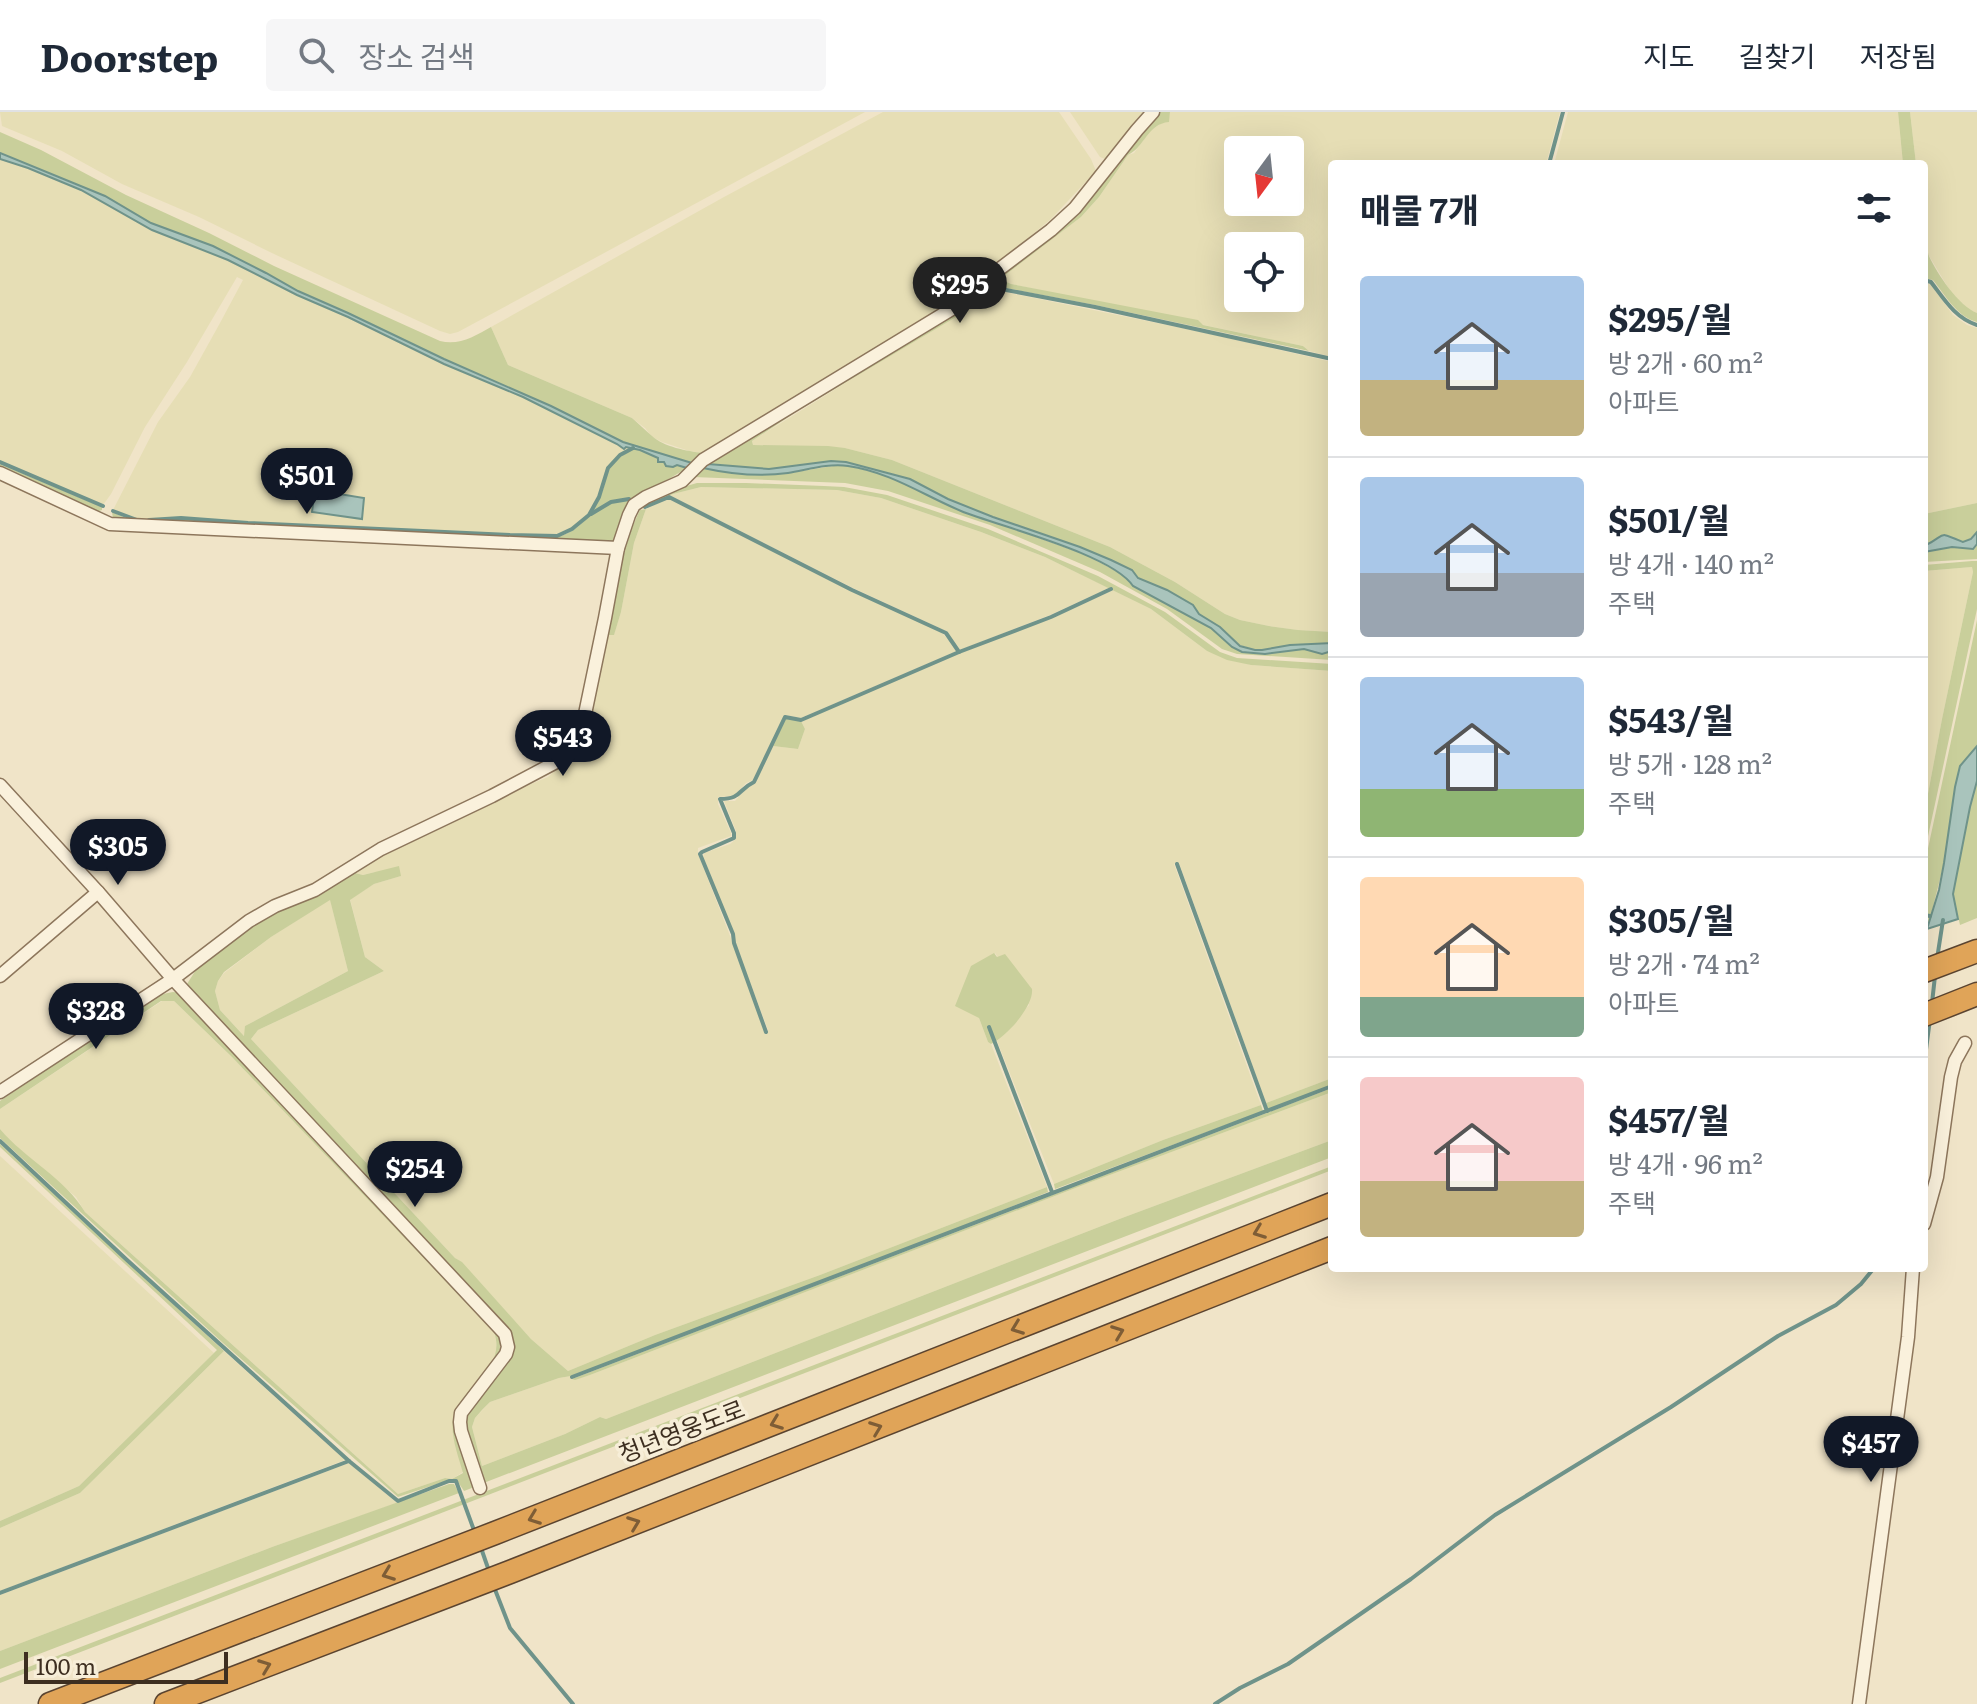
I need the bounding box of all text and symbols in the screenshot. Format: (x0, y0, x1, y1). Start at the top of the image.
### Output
search box (266, 19, 826, 91)
text: Doorstep (40, 27, 218, 84)
icon: search (294, 33, 338, 77)
text: 장소 검색 (358, 33, 475, 77)
text: 지도 (1643, 34, 1694, 76)
text: 길찾기 (1738, 34, 1816, 76)
text: 저장됨 (1860, 34, 1937, 76)
north arrow (1224, 136, 1304, 216)
map controls (1224, 136, 1304, 312)
text: 매물 7개 (1360, 183, 1479, 233)
icon: filters (1852, 186, 1896, 230)
button: locate (1224, 232, 1304, 312)
pin: $295 (913, 257, 1007, 325)
text: $295 (931, 263, 989, 302)
text: $295/월 (1608, 292, 1732, 342)
icon: home (1424, 308, 1520, 404)
text: 방 2개 · 60 m² (1608, 342, 1763, 381)
text: 아파트 (1608, 381, 1680, 420)
pin: $501 (260, 448, 354, 516)
text: $501 (279, 454, 335, 493)
text: $501/월 (1608, 493, 1730, 543)
icon: home (1424, 509, 1520, 605)
text: 방 4개 · 140 m² (1608, 543, 1774, 582)
text: 주택 (1608, 582, 1656, 621)
text: $543/월 (1608, 693, 1734, 743)
icon: home (1424, 709, 1520, 805)
pin: $543 (516, 710, 610, 778)
text: $543 (533, 716, 593, 755)
text: 방 5개 · 128 m² (1608, 743, 1772, 782)
text: 주택 (1608, 782, 1656, 821)
pin: $305 (71, 819, 165, 887)
text: $305 (88, 825, 148, 864)
text: $305/월 (1608, 893, 1734, 943)
icon: home (1424, 909, 1520, 1005)
text: 방 2개 · 74 m² (1608, 943, 1760, 982)
text: 아파트 (1608, 982, 1680, 1021)
pin: $328 (49, 983, 143, 1051)
text: $328 (67, 989, 125, 1028)
text: $457/월 (1608, 1093, 1730, 1143)
icon: home (1424, 1109, 1520, 1205)
pin: $254 (368, 1141, 462, 1209)
text: 방 4개 · 96 m² (1608, 1143, 1763, 1182)
text: $254 (385, 1147, 445, 1186)
text: 주택 (1608, 1182, 1656, 1221)
one-way arrow (1253, 1222, 1267, 1239)
one-way arrow (1011, 1318, 1025, 1334)
one-way arrow (1110, 1325, 1124, 1342)
street label: 청년영웅도로 (613, 1390, 749, 1470)
one-way arrow (770, 1413, 784, 1430)
pin: $457 (1824, 1416, 1918, 1484)
one-way arrow (868, 1421, 882, 1437)
text: $457 (1842, 1422, 1900, 1461)
one-way arrow (528, 1508, 542, 1525)
one-way arrow (627, 1516, 641, 1533)
one-way arrow (382, 1565, 396, 1581)
scale bar (24, 1648, 228, 1684)
text: 100 m (36, 1649, 96, 1682)
one-way arrow (257, 1659, 271, 1676)

